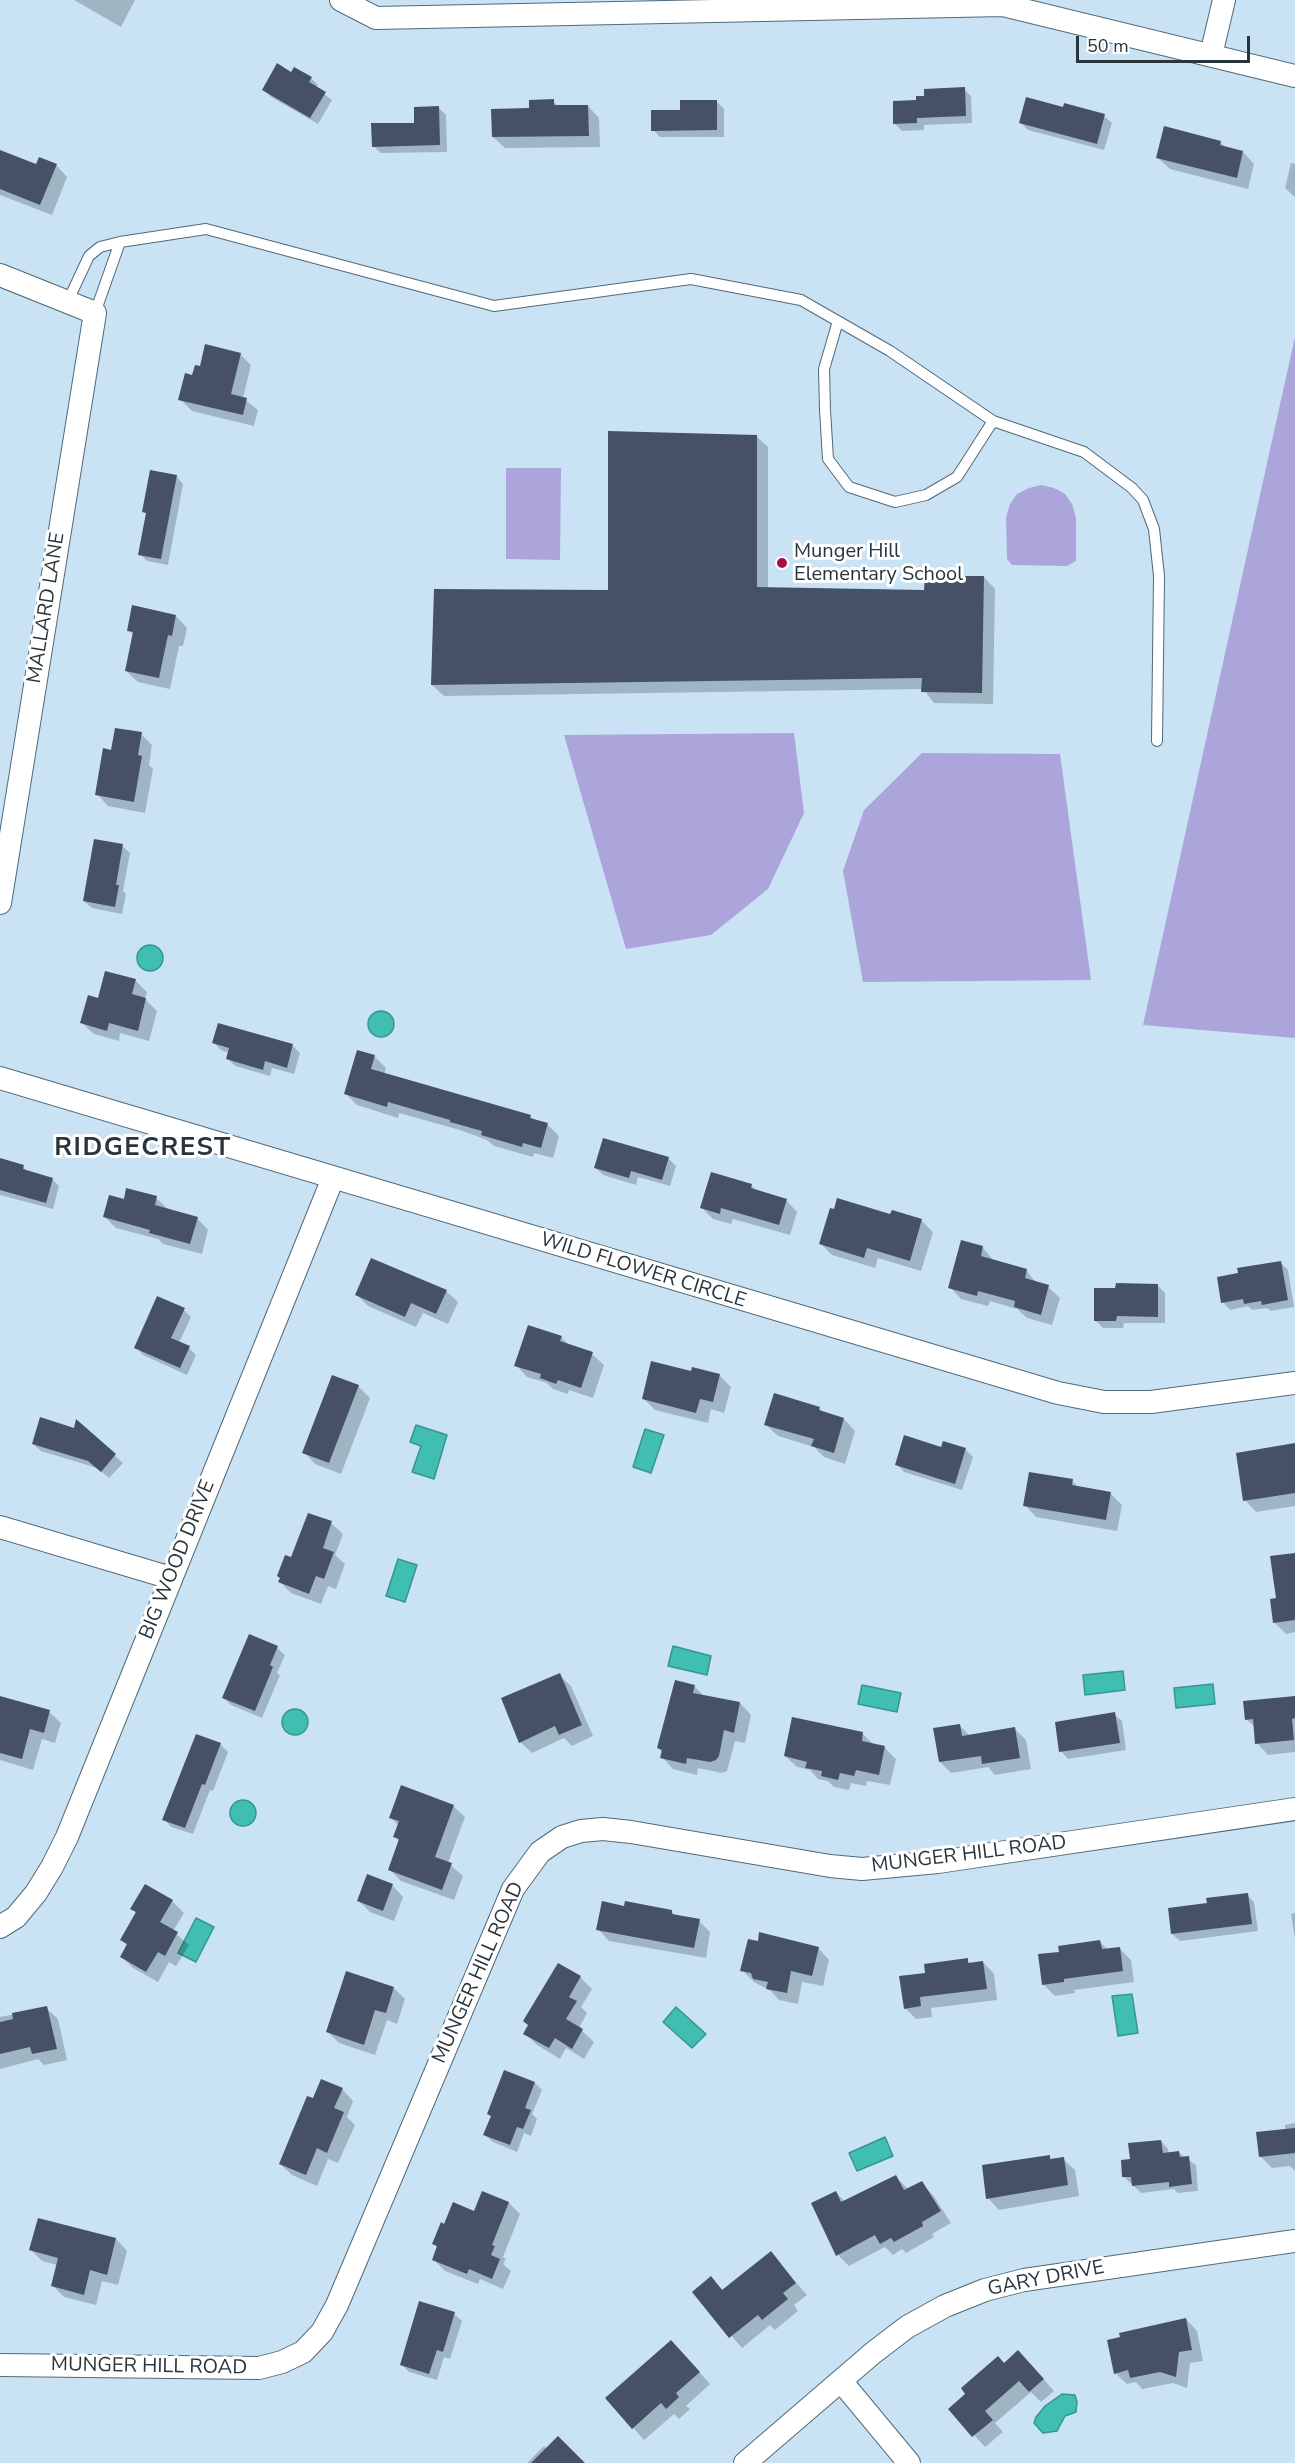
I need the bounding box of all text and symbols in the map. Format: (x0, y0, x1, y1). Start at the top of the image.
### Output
scale bar (1079, 24, 1253, 62)
text: 50 m (1087, 34, 1129, 58)
street label: MALLARD LANE (23, 531, 71, 685)
place label: Munger Hill Elementary School (794, 540, 963, 587)
marker: Munger Hill Elementary School (775, 556, 789, 570)
district label: RIDGECREST (54, 1133, 232, 1165)
street label: WILD FLOWER CIRCLE (537, 1228, 749, 1314)
street label: BIG WOOD DRIVE (135, 1477, 221, 1643)
street label: MUNGER HILL ROAD (870, 1831, 1068, 1879)
street label: MUNGER HILL ROAD (428, 1879, 530, 2067)
street label: GARY DRIVE (986, 2256, 1106, 2302)
street label: MUNGER HILL ROAD (51, 2353, 247, 2381)

